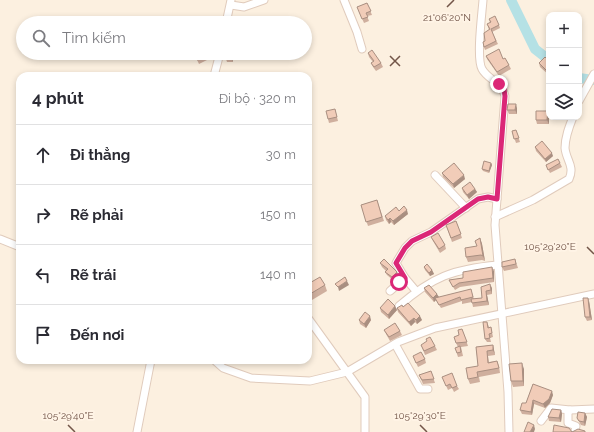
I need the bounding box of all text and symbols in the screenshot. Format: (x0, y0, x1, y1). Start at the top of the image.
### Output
text: 21°06'20"N (423, 12, 471, 23)
map controls (546, 12, 582, 120)
button: + (546, 12, 582, 48)
search box (16, 16, 312, 60)
icon: search (30, 27, 52, 49)
text: Tìm kiếm (62, 29, 126, 47)
button: − (546, 48, 582, 84)
route end (490, 75, 508, 93)
button: layers (546, 84, 582, 120)
text: 4 phút (32, 88, 84, 108)
text: Đi bộ · 320 m (219, 91, 296, 106)
icon: ahead (32, 144, 54, 166)
text: Đi thẳng (70, 146, 130, 164)
text: 30 m (266, 147, 296, 162)
icon: right (32, 204, 54, 226)
text: Rẽ phải (70, 206, 123, 224)
text: 150 m (260, 207, 296, 222)
text: 105°29'20"E (524, 241, 576, 252)
icon: left (32, 264, 54, 286)
text: Rẽ trái (70, 266, 116, 284)
text: 140 m (260, 267, 296, 282)
route start (390, 273, 408, 291)
icon: arrive (32, 324, 54, 346)
text: Đến nơi (70, 326, 124, 344)
text: 105°29'40"E (42, 410, 94, 421)
text: 105°29'30"E (394, 410, 446, 421)

